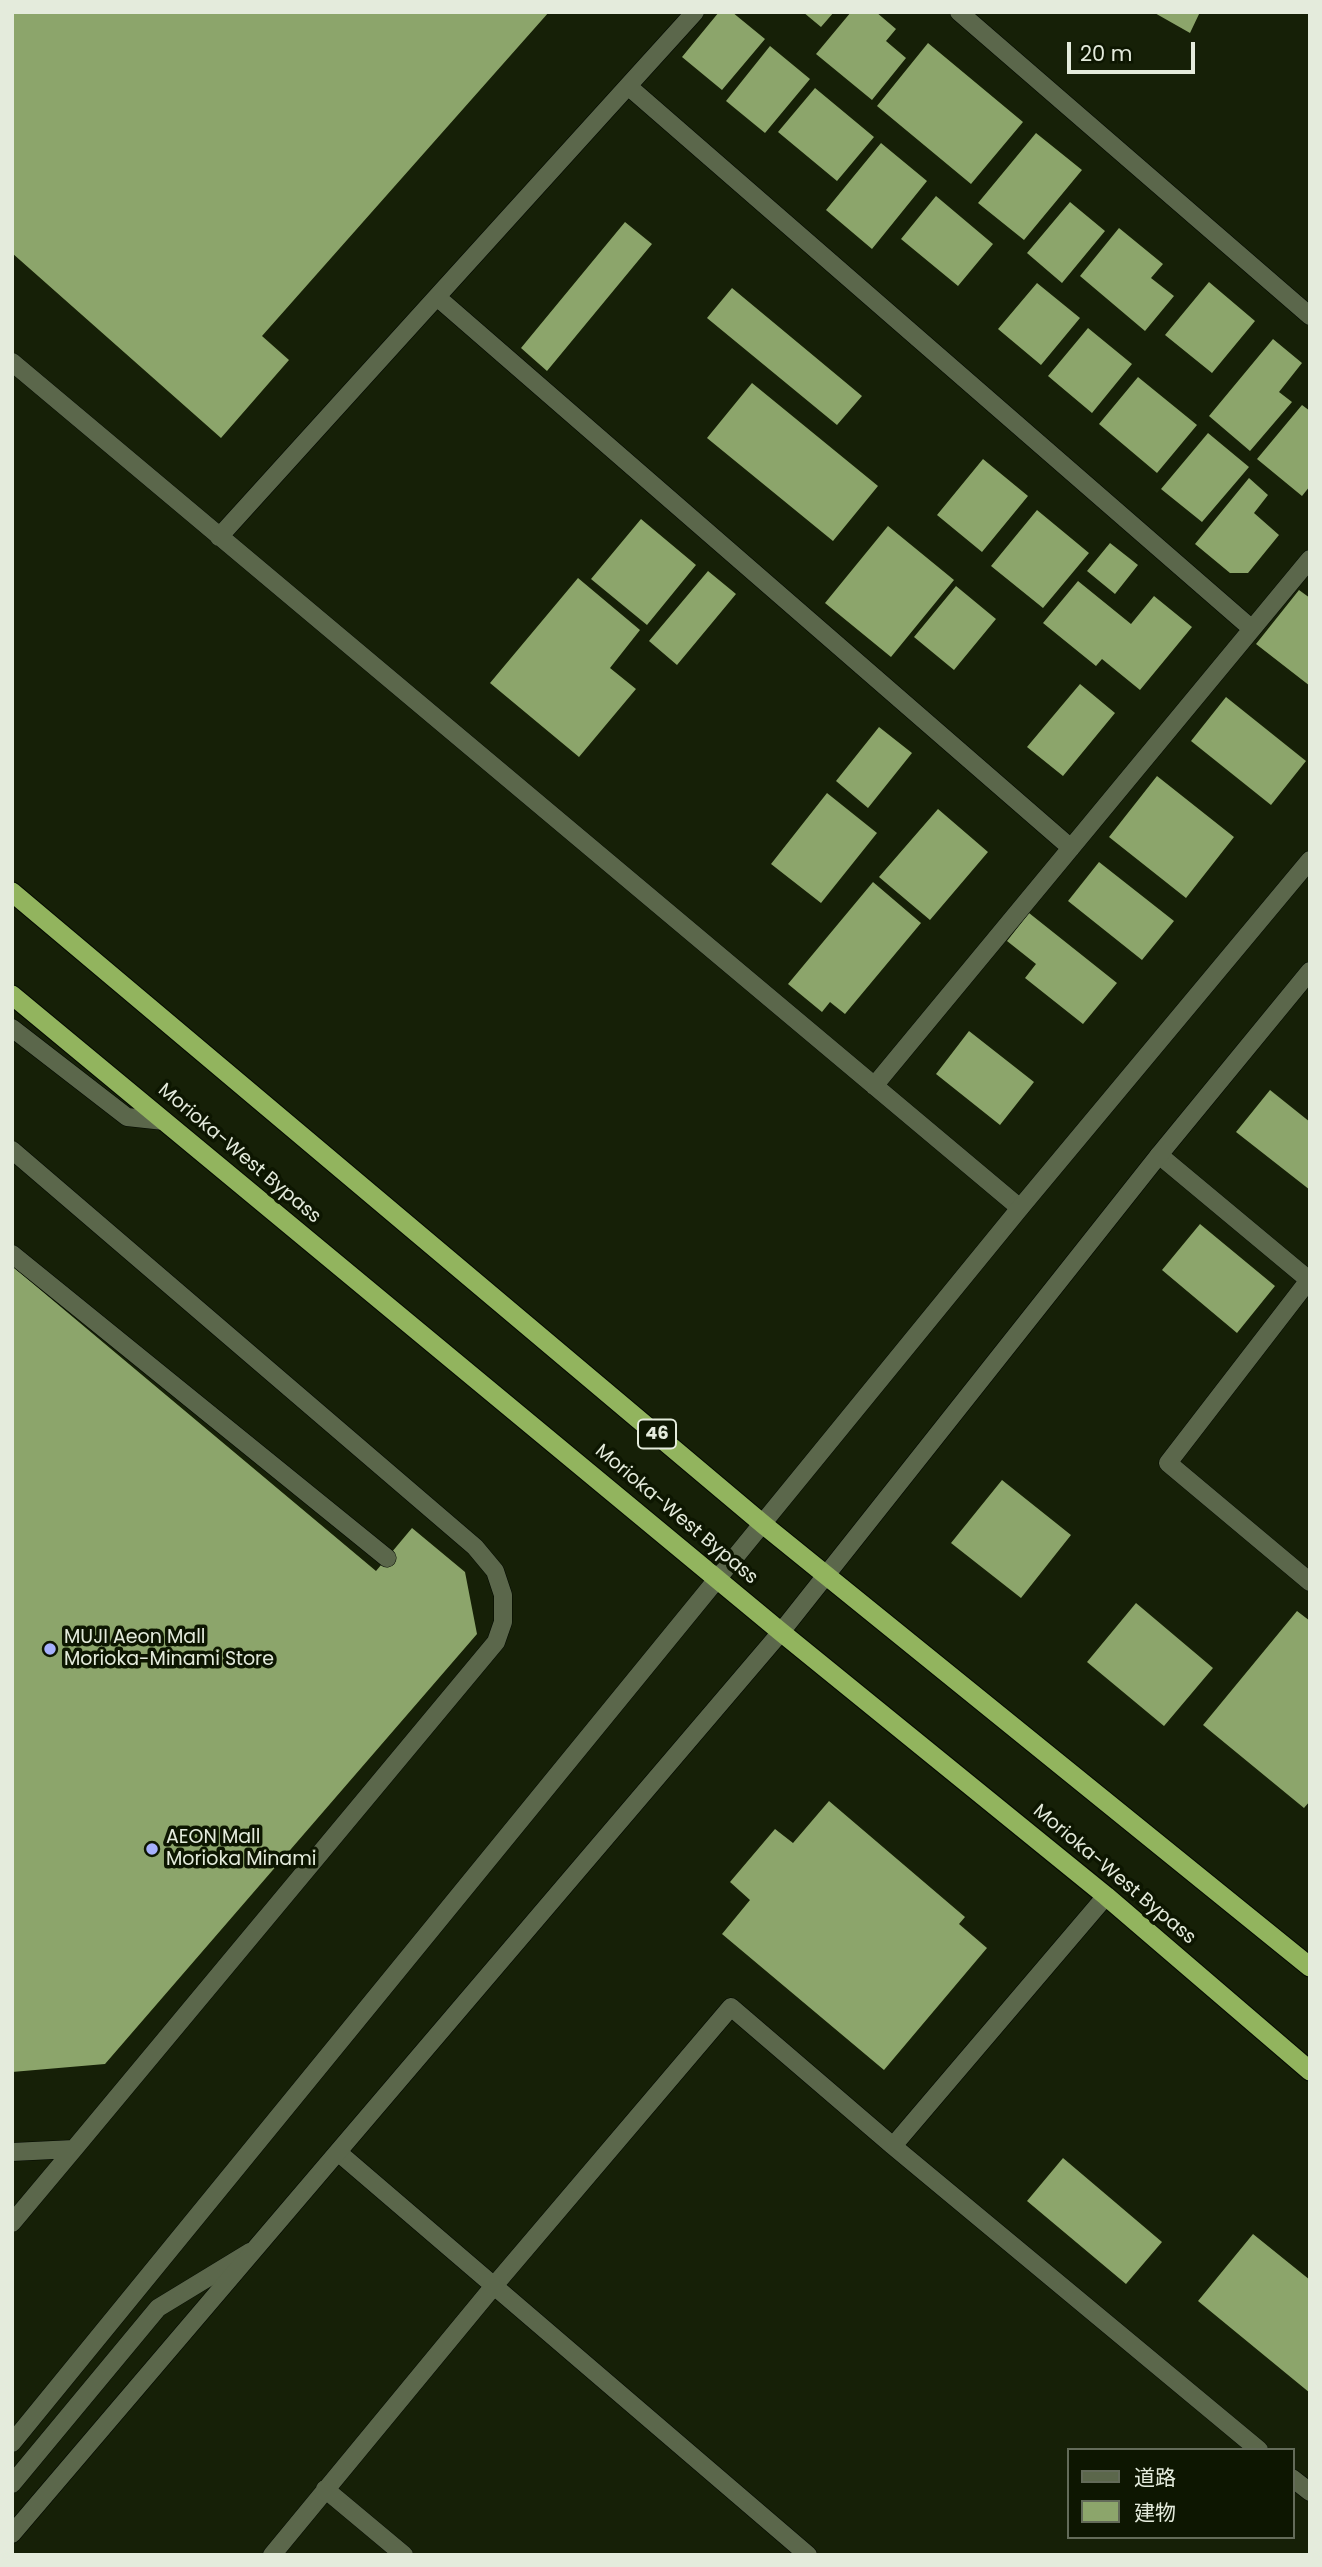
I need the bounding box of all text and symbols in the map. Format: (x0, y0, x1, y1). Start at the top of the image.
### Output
scale bar (1070, 28, 1198, 72)
text: 20 m (1080, 39, 1133, 68)
street label: Morioka-West Bypass (153, 1079, 325, 1229)
road number: 46 (638, 1420, 676, 1448)
street label: Morioka-West Bypass (590, 1440, 762, 1590)
place label: MUJI Aeon Mall Morioka-Minami Store (64, 1627, 274, 1671)
marker: MUJI Aeon Mall Morioka-Minami Store (42, 1641, 58, 1657)
street label: Morioka-West Bypass (1028, 1800, 1200, 1950)
place label: AEON Mall Morioka Minami (166, 1827, 316, 1871)
marker: AEON Mall Morioka Minami (144, 1841, 160, 1857)
legend (1066, 2448, 1294, 2539)
text: 道路 (1134, 2463, 1176, 2492)
text: 建物 (1134, 2498, 1176, 2527)

